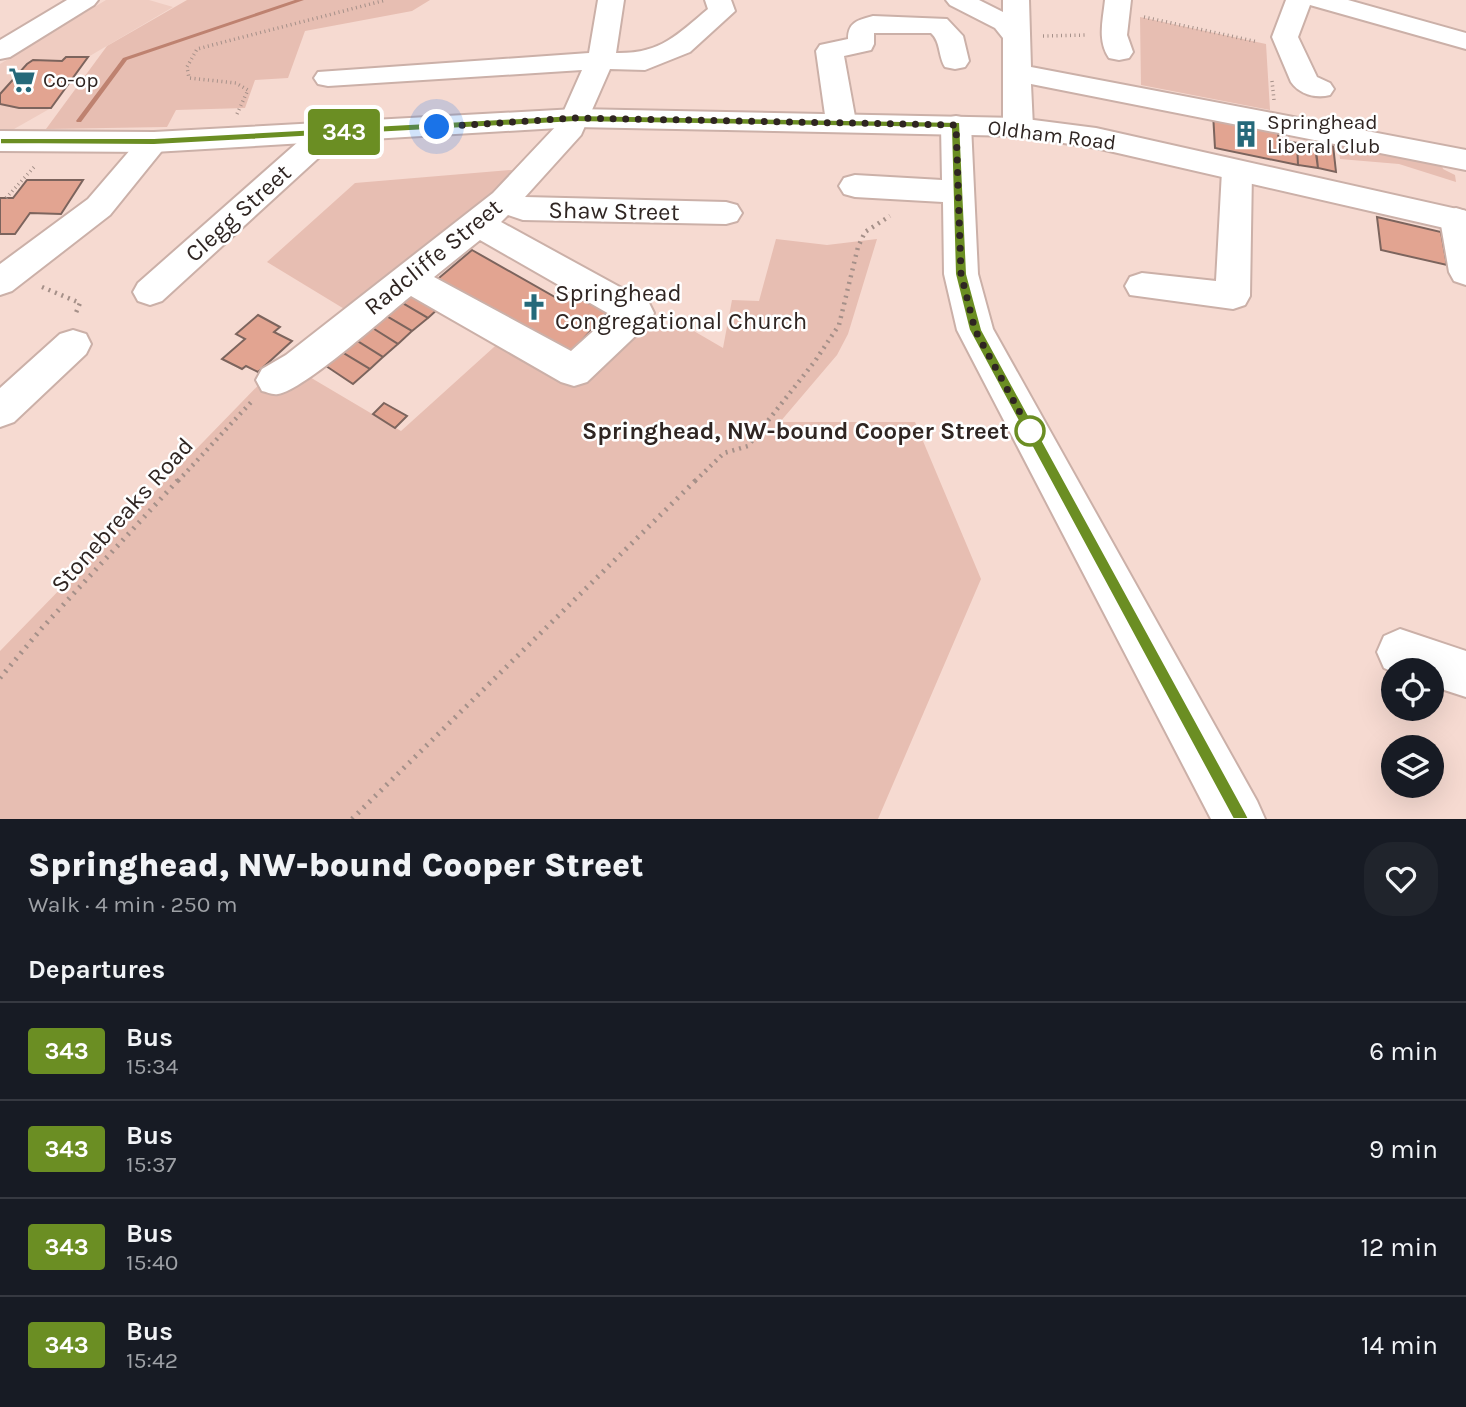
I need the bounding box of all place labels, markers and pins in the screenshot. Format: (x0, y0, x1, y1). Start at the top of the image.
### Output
supermarket icon: Co-op (7, 65, 37, 95)
place label: Co-op (43, 68, 98, 92)
place label: Springhead Liberal Club (1267, 110, 1380, 158)
building icon: Springhead Liberal Club (1231, 119, 1261, 149)
place label: Springhead Congregational Church (555, 279, 807, 335)
church icon: Springhead Congregational Church (519, 292, 549, 322)
marker: Springhead, NW-bound Cooper Street (1015, 416, 1045, 446)
place label: Springhead, NW-bound Cooper Street (582, 417, 1009, 445)

